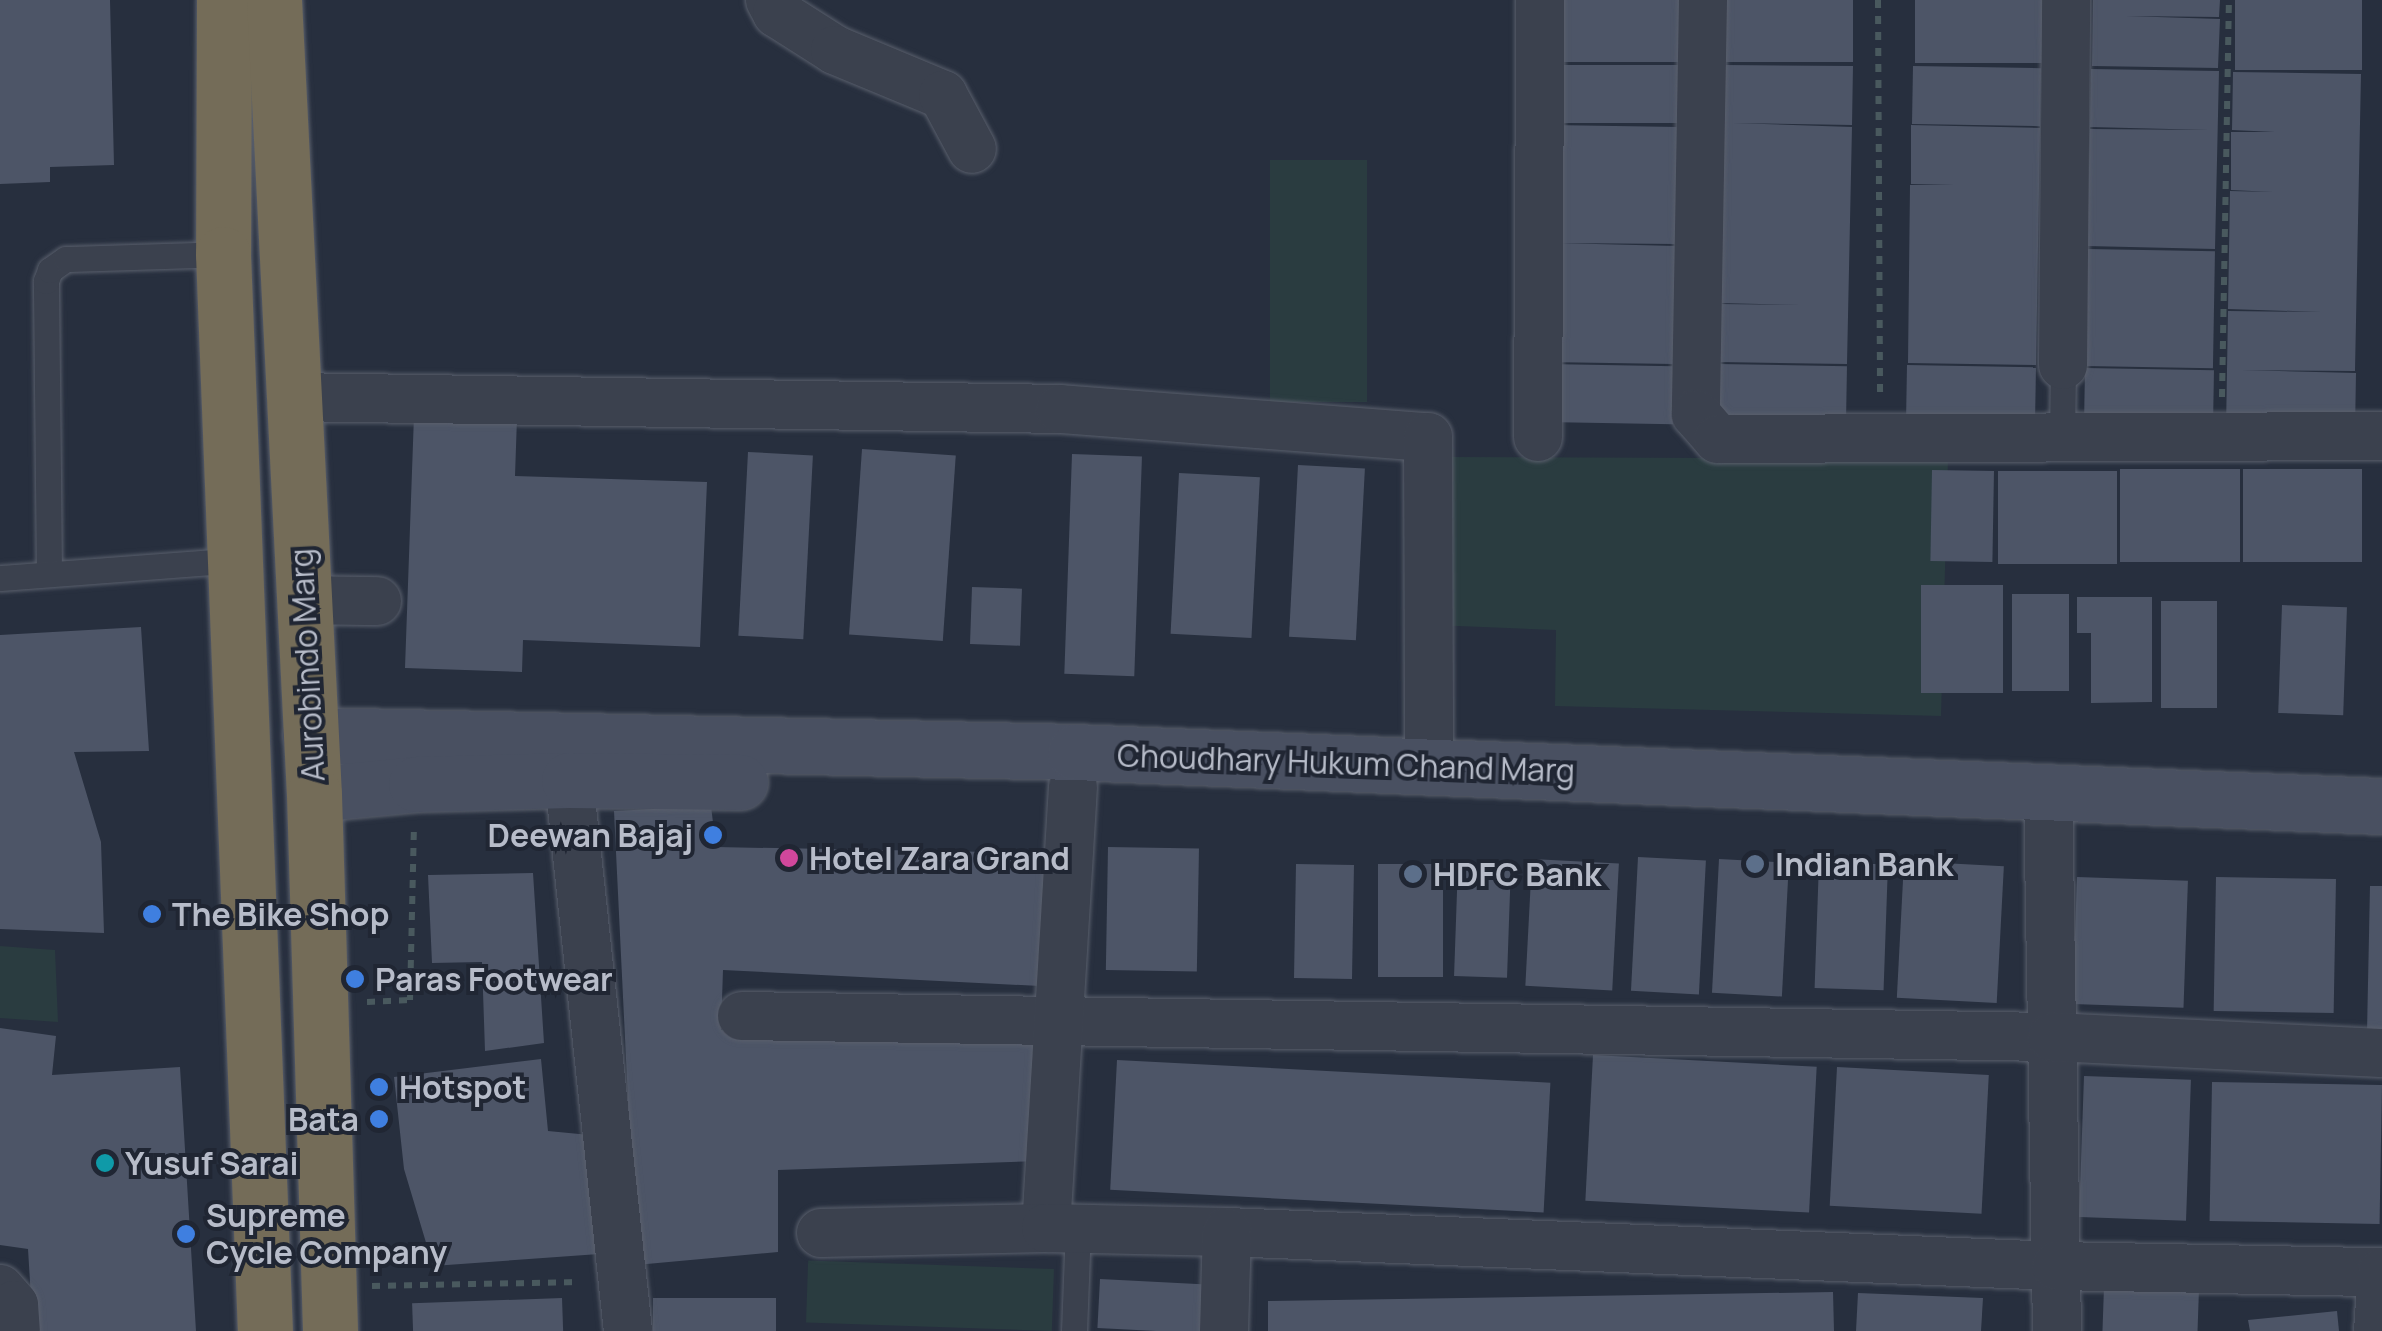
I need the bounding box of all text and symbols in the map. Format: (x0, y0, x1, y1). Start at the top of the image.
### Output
street label: Aurobindo Marg (282, 547, 332, 783)
street label: Choudhary Hukum Chand Marg (1116, 736, 1576, 790)
place label: Deewan Bajaj (488, 816, 693, 854)
marker: Deewan Bajaj (702, 824, 724, 846)
place label: Hotel Zara Grand (809, 839, 1070, 877)
place label: Indian Bank (1775, 845, 1953, 883)
marker: Hotel Zara Grand (778, 847, 800, 869)
marker: Indian Bank (1744, 853, 1766, 875)
place label: HDFC Bank (1433, 855, 1601, 893)
marker: HDFC Bank (1402, 863, 1424, 885)
place label: The Bike Shop (172, 895, 389, 933)
marker: The Bike Shop (141, 903, 163, 925)
place label: Paras Footwear (375, 960, 613, 998)
marker: Paras Footwear (344, 968, 366, 990)
place label: Hotspot (399, 1068, 526, 1106)
marker: Hotspot (368, 1076, 390, 1098)
place label: Bata (288, 1100, 359, 1138)
marker: Bata (368, 1108, 390, 1130)
place label: Yusuf Sarai (125, 1144, 298, 1182)
marker: Yusuf Sarai (94, 1152, 116, 1174)
place label: Supreme Cycle Company (206, 1197, 447, 1272)
marker: Supreme Cycle Company (175, 1223, 197, 1245)

